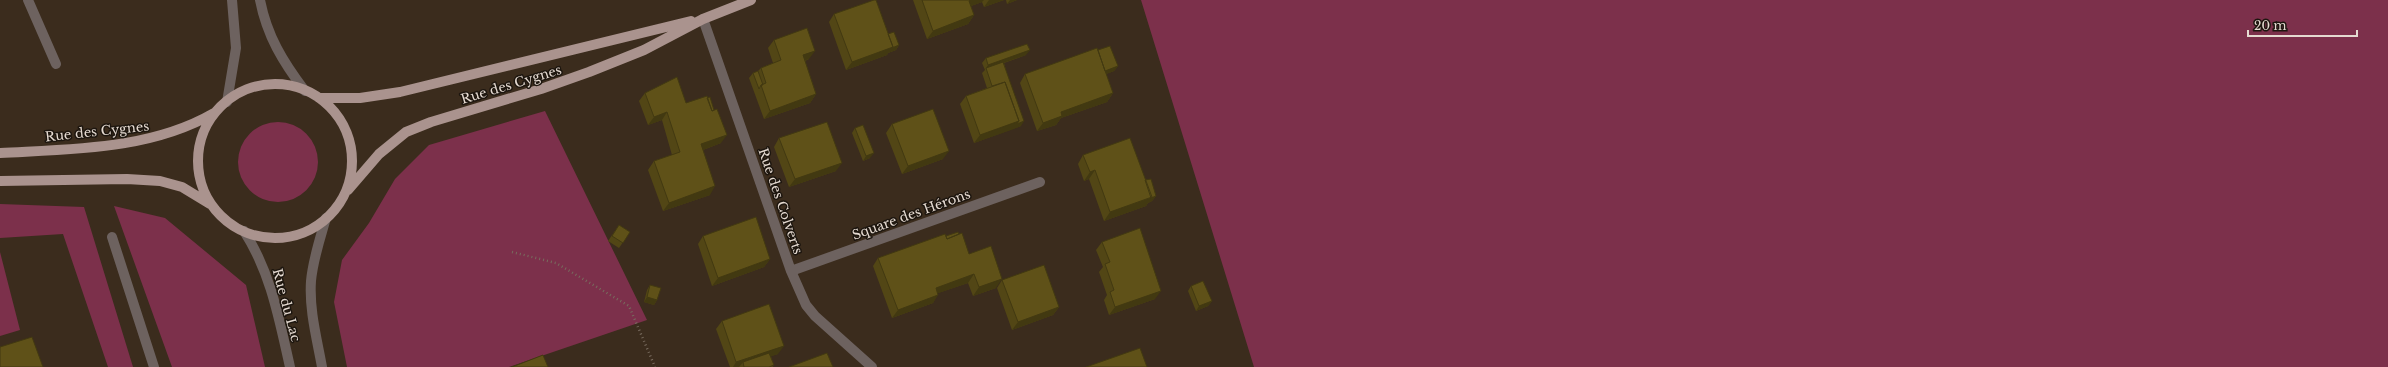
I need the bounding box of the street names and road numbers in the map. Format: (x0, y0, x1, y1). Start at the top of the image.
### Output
street label: Rue des Cygnes (459, 61, 564, 108)
street label: Rue des Cygnes (44, 118, 150, 145)
street label: Rue des Colverts (754, 146, 807, 257)
street label: Square des Hérons (850, 185, 973, 244)
street label: Rue du Lac (269, 267, 304, 344)

